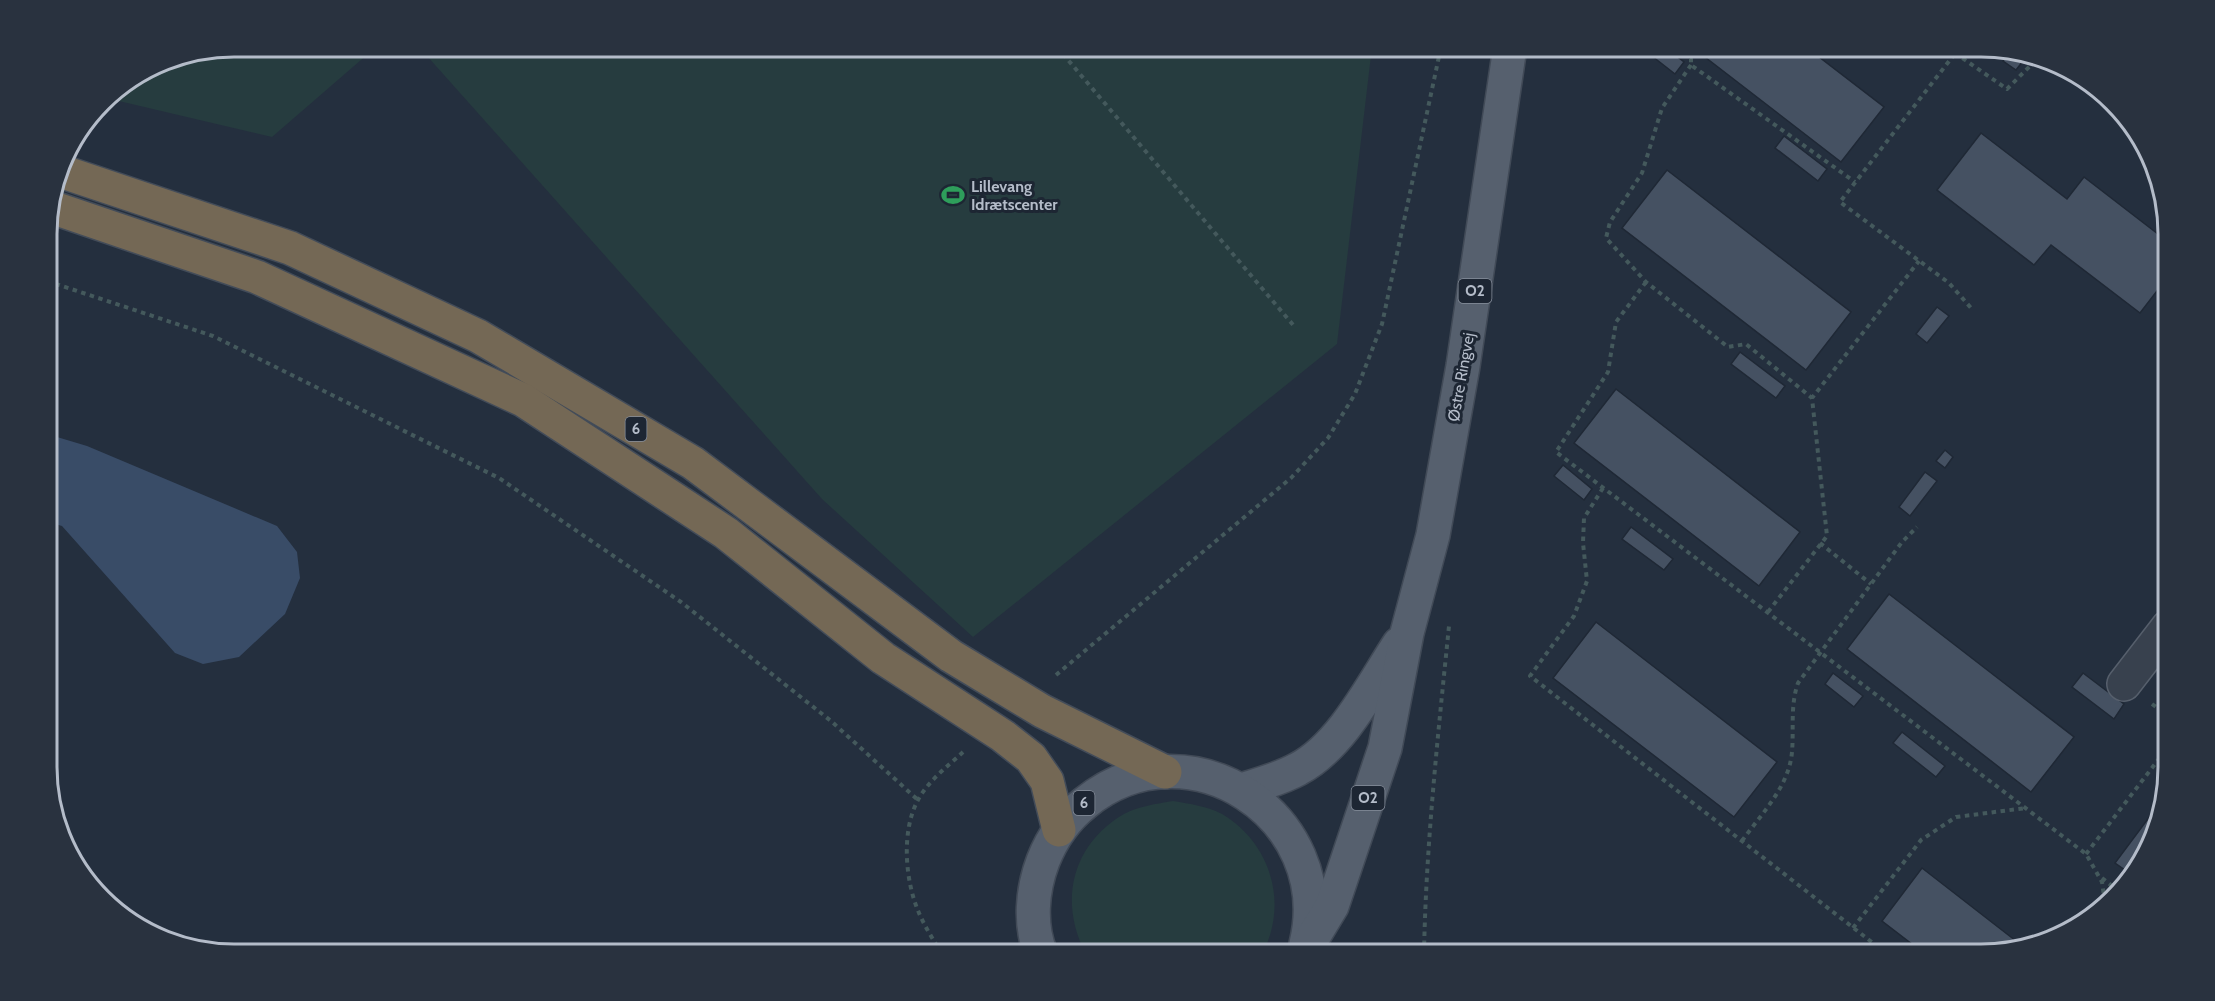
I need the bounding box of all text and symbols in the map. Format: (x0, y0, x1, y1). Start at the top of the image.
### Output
place label: Lillevang Idrætscenter (971, 177, 1058, 214)
sports icon: Lillevang Idrætscenter (940, 182, 966, 208)
road number: O2 (1458, 279, 1492, 303)
street label: Østre Ringvej (1444, 331, 1478, 423)
road number: 6 (626, 417, 646, 441)
road number: O2 (1352, 786, 1384, 810)
road number: 6 (1074, 791, 1094, 815)

